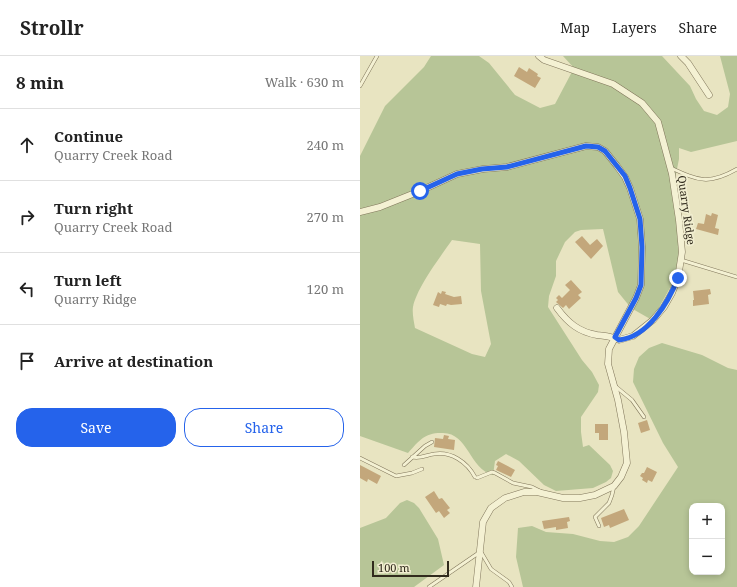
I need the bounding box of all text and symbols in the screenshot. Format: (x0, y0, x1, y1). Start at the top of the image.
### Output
text: Strollr (20, 15, 84, 41)
text: Map (560, 18, 590, 37)
text: Layers (612, 18, 657, 37)
text: Share (679, 18, 717, 37)
text: 8 min (16, 71, 64, 94)
text: Walk · 630 m (265, 73, 344, 91)
text: Continue (54, 126, 123, 146)
icon: ahead (16, 134, 38, 156)
text: 240 m (307, 136, 344, 154)
text: Quarry Creek Road (54, 146, 173, 164)
street label: Quarry Ridge (675, 174, 699, 246)
route start (411, 182, 429, 200)
text: Turn right (54, 198, 133, 218)
icon: right (16, 206, 38, 228)
text: 270 m (307, 208, 344, 226)
text: Quarry Creek Road (54, 218, 173, 236)
route end (669, 269, 687, 287)
text: Turn left (54, 270, 122, 290)
icon: left (16, 278, 38, 300)
text: 120 m (307, 280, 344, 298)
text: Quarry Ridge (54, 290, 137, 308)
icon: arrive (16, 350, 38, 372)
text: Arrive at destination (54, 351, 213, 371)
button: Save (16, 408, 176, 447)
button: Share (184, 408, 344, 447)
map controls (689, 503, 725, 575)
button: + (689, 503, 725, 539)
button: − (689, 539, 725, 575)
scale bar (372, 559, 449, 578)
text: 100 m (378, 560, 410, 575)

